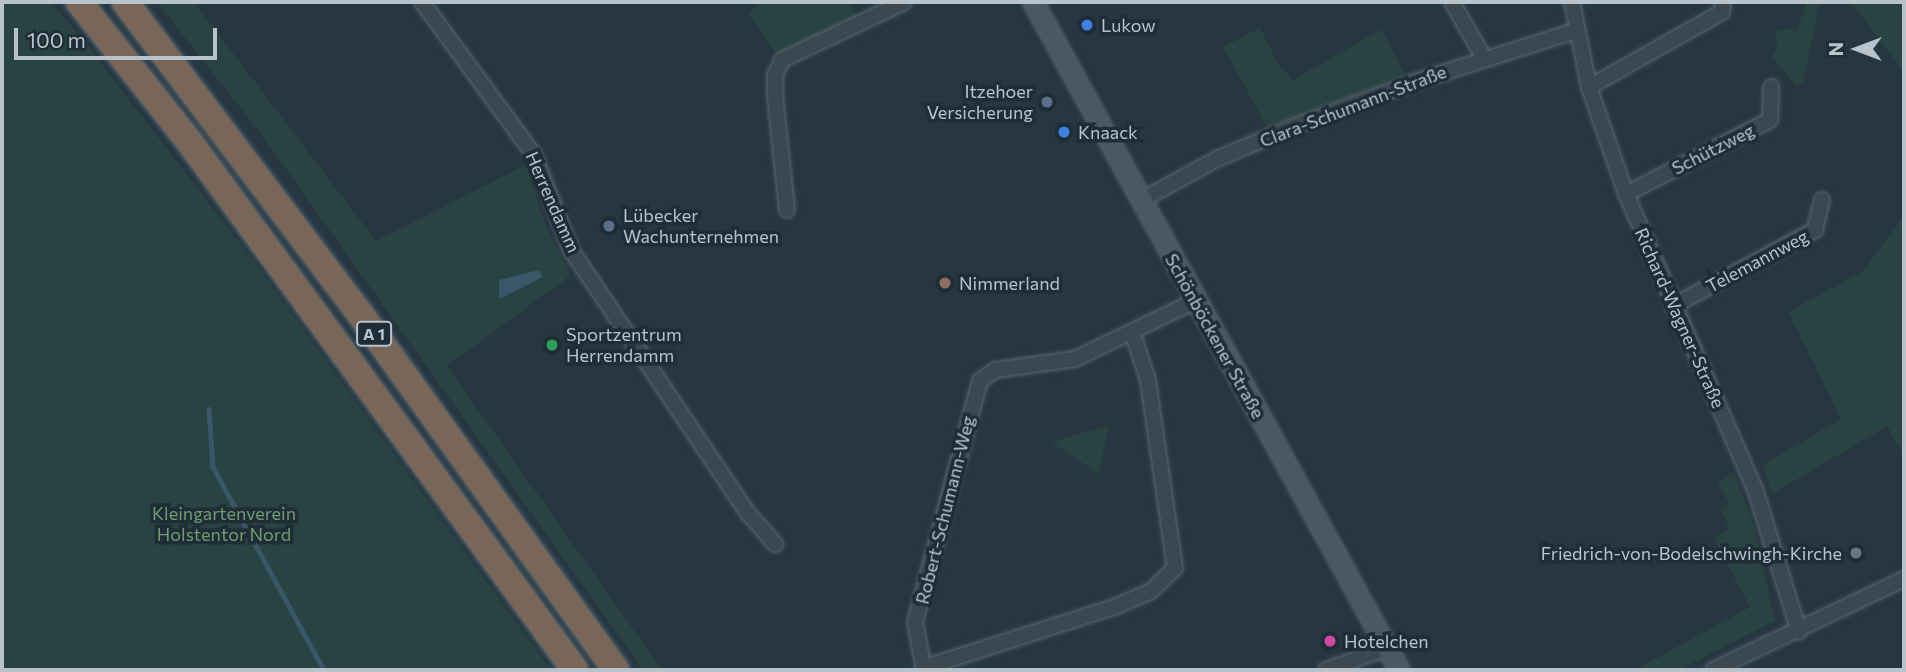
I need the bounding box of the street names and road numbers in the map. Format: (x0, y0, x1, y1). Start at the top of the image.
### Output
street label: Clara-Schumann-Straße (1257, 60, 1449, 152)
street label: Schützweg (1668, 119, 1758, 179)
street label: Herrendamm (521, 148, 585, 256)
street label: Richard-Wagner-Straße (1630, 225, 1730, 411)
street label: Telemannweg (1702, 225, 1812, 297)
street label: Schönböckener Straße (1161, 250, 1269, 422)
road number: A 1 (355, 322, 393, 346)
street label: Robert-Schumann-Weg (911, 414, 979, 606)

